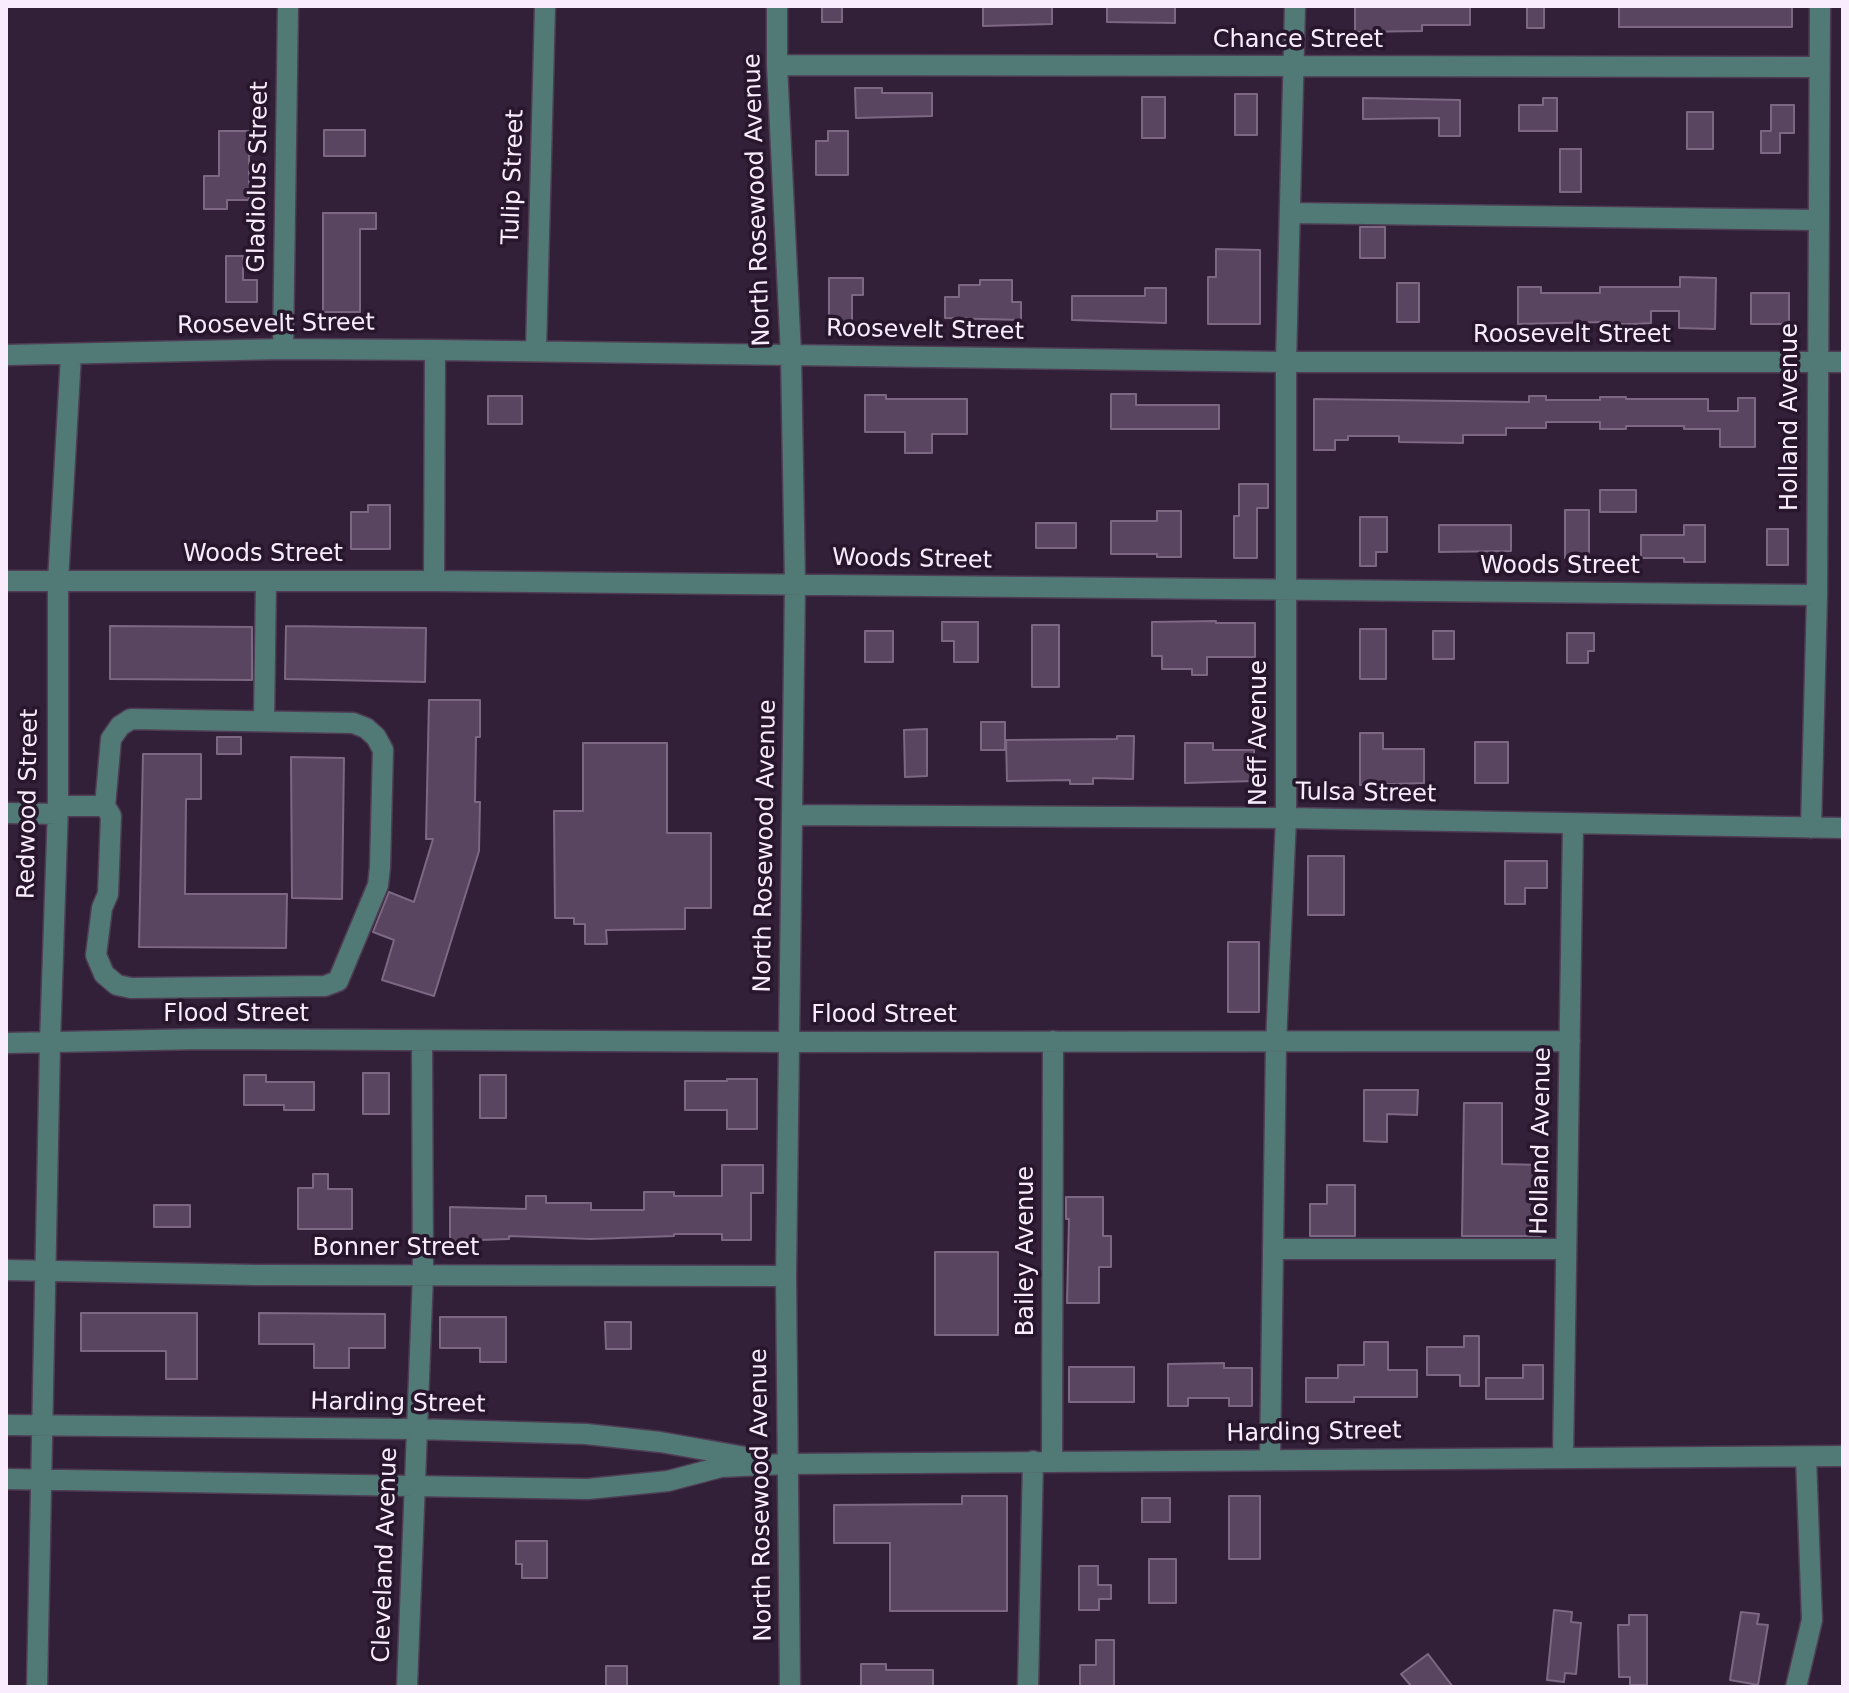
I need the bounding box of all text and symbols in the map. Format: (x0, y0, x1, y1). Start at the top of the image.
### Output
street label: Chance Street (1213, 27, 1383, 55)
street label: North Rosewood Avenue (738, 53, 778, 347)
street label: Gladiolus Street (243, 81, 275, 273)
street label: Tulip Street (497, 109, 531, 245)
street label: Roosevelt Street (177, 309, 375, 341)
street label: Roosevelt Street (826, 315, 1024, 347)
street label: Roosevelt Street (1473, 322, 1671, 350)
street label: Holland Avenue (1777, 323, 1805, 511)
street label: Woods Street (183, 541, 343, 569)
street label: Woods Street (832, 544, 992, 576)
street label: Woods Street (1480, 553, 1640, 581)
street label: Neff Avenue (1246, 660, 1274, 806)
street label: North Rosewood Avenue (749, 699, 783, 993)
street label: Redwood Street (13, 709, 45, 899)
street label: Tulsa Street (1295, 778, 1437, 810)
street label: Flood Street (163, 1001, 309, 1029)
street label: Flood Street (811, 1002, 957, 1030)
street label: Holland Avenue (1526, 1047, 1558, 1235)
street label: Bailey Avenue (1013, 1166, 1041, 1336)
street label: Bonner Street (313, 1235, 479, 1263)
street label: North Rosewood Avenue (745, 1348, 779, 1642)
street label: Harding Street (310, 1388, 486, 1420)
street label: Harding Street (1226, 1417, 1402, 1449)
street label: Cleveland Avenue (368, 1447, 404, 1663)

